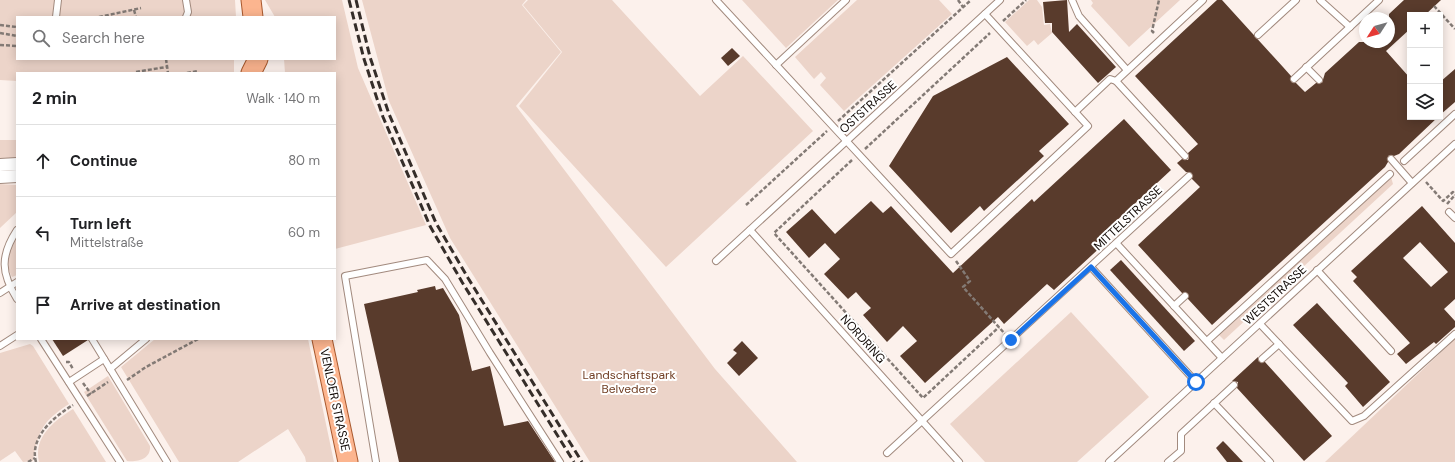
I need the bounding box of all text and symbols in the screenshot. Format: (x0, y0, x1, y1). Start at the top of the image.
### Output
north arrow (1359, 12, 1395, 48)
map controls (1407, 12, 1443, 120)
button: + (1407, 12, 1443, 48)
search box (16, 16, 336, 60)
icon: search (30, 27, 52, 49)
text: Search here (62, 28, 145, 48)
button: − (1407, 48, 1443, 84)
street label: OSTSTRASSE (836, 77, 900, 137)
button: layers (1407, 84, 1443, 120)
text: 2 min (32, 87, 77, 109)
text: Walk · 140 m (246, 90, 320, 107)
icon: ahead (32, 150, 54, 172)
text: Continue (70, 151, 138, 171)
text: 80 m (288, 152, 320, 169)
street label: MITTELSTRASSE (1090, 182, 1166, 254)
text: Turn left (70, 214, 131, 234)
icon: left (32, 222, 54, 244)
text: 60 m (288, 224, 320, 241)
text: Mittelstraße (70, 234, 143, 251)
street label: WESTSTRASSE (1240, 261, 1310, 328)
icon: arrive (32, 294, 54, 316)
text: Arrive at destination (70, 295, 221, 315)
street label: NORDRING (837, 311, 889, 367)
route end (1002, 331, 1020, 349)
street label: VENLOER STRASSE (316, 347, 354, 453)
park label: Landschaftspark Belvedere (583, 367, 675, 397)
route start (1187, 373, 1205, 391)

